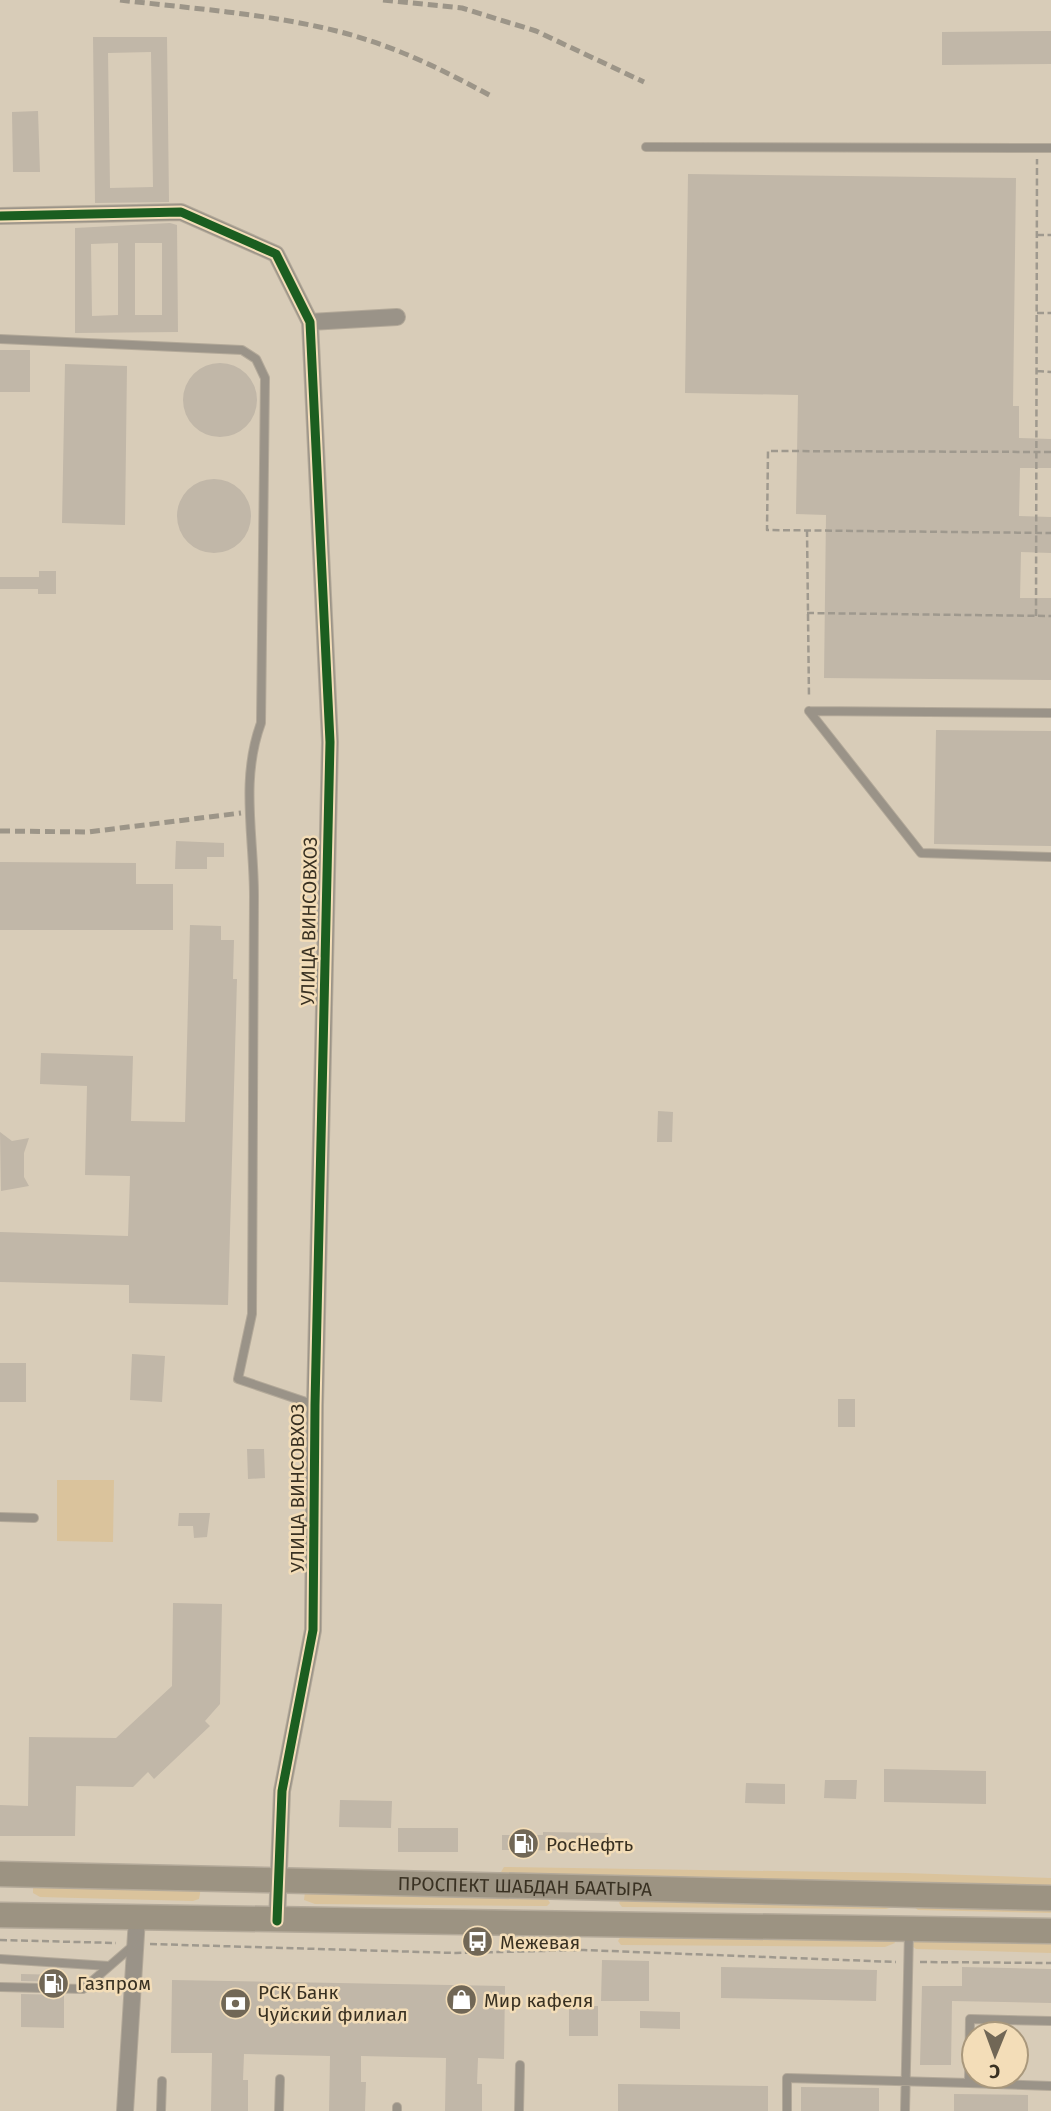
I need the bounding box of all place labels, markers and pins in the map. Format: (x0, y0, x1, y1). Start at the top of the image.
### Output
fuel station icon: РосНефть (506, 1827, 540, 1861)
place label: РосНефть (546, 1833, 634, 1856)
bus stop icon: Межевая (460, 1925, 494, 1959)
place label: Межевая (500, 1931, 580, 1954)
fuel station icon: Газпром (37, 1966, 71, 2000)
place label: Газпром (77, 1972, 151, 1995)
place label: РСК Банк Чуйский филиал (258, 1981, 408, 2026)
shop icon: Мир кафеля (444, 1983, 478, 2017)
bank icon: РСК Банк Чуйский филиал (218, 1986, 252, 2020)
place label: Мир кафеля (484, 1989, 594, 2012)

